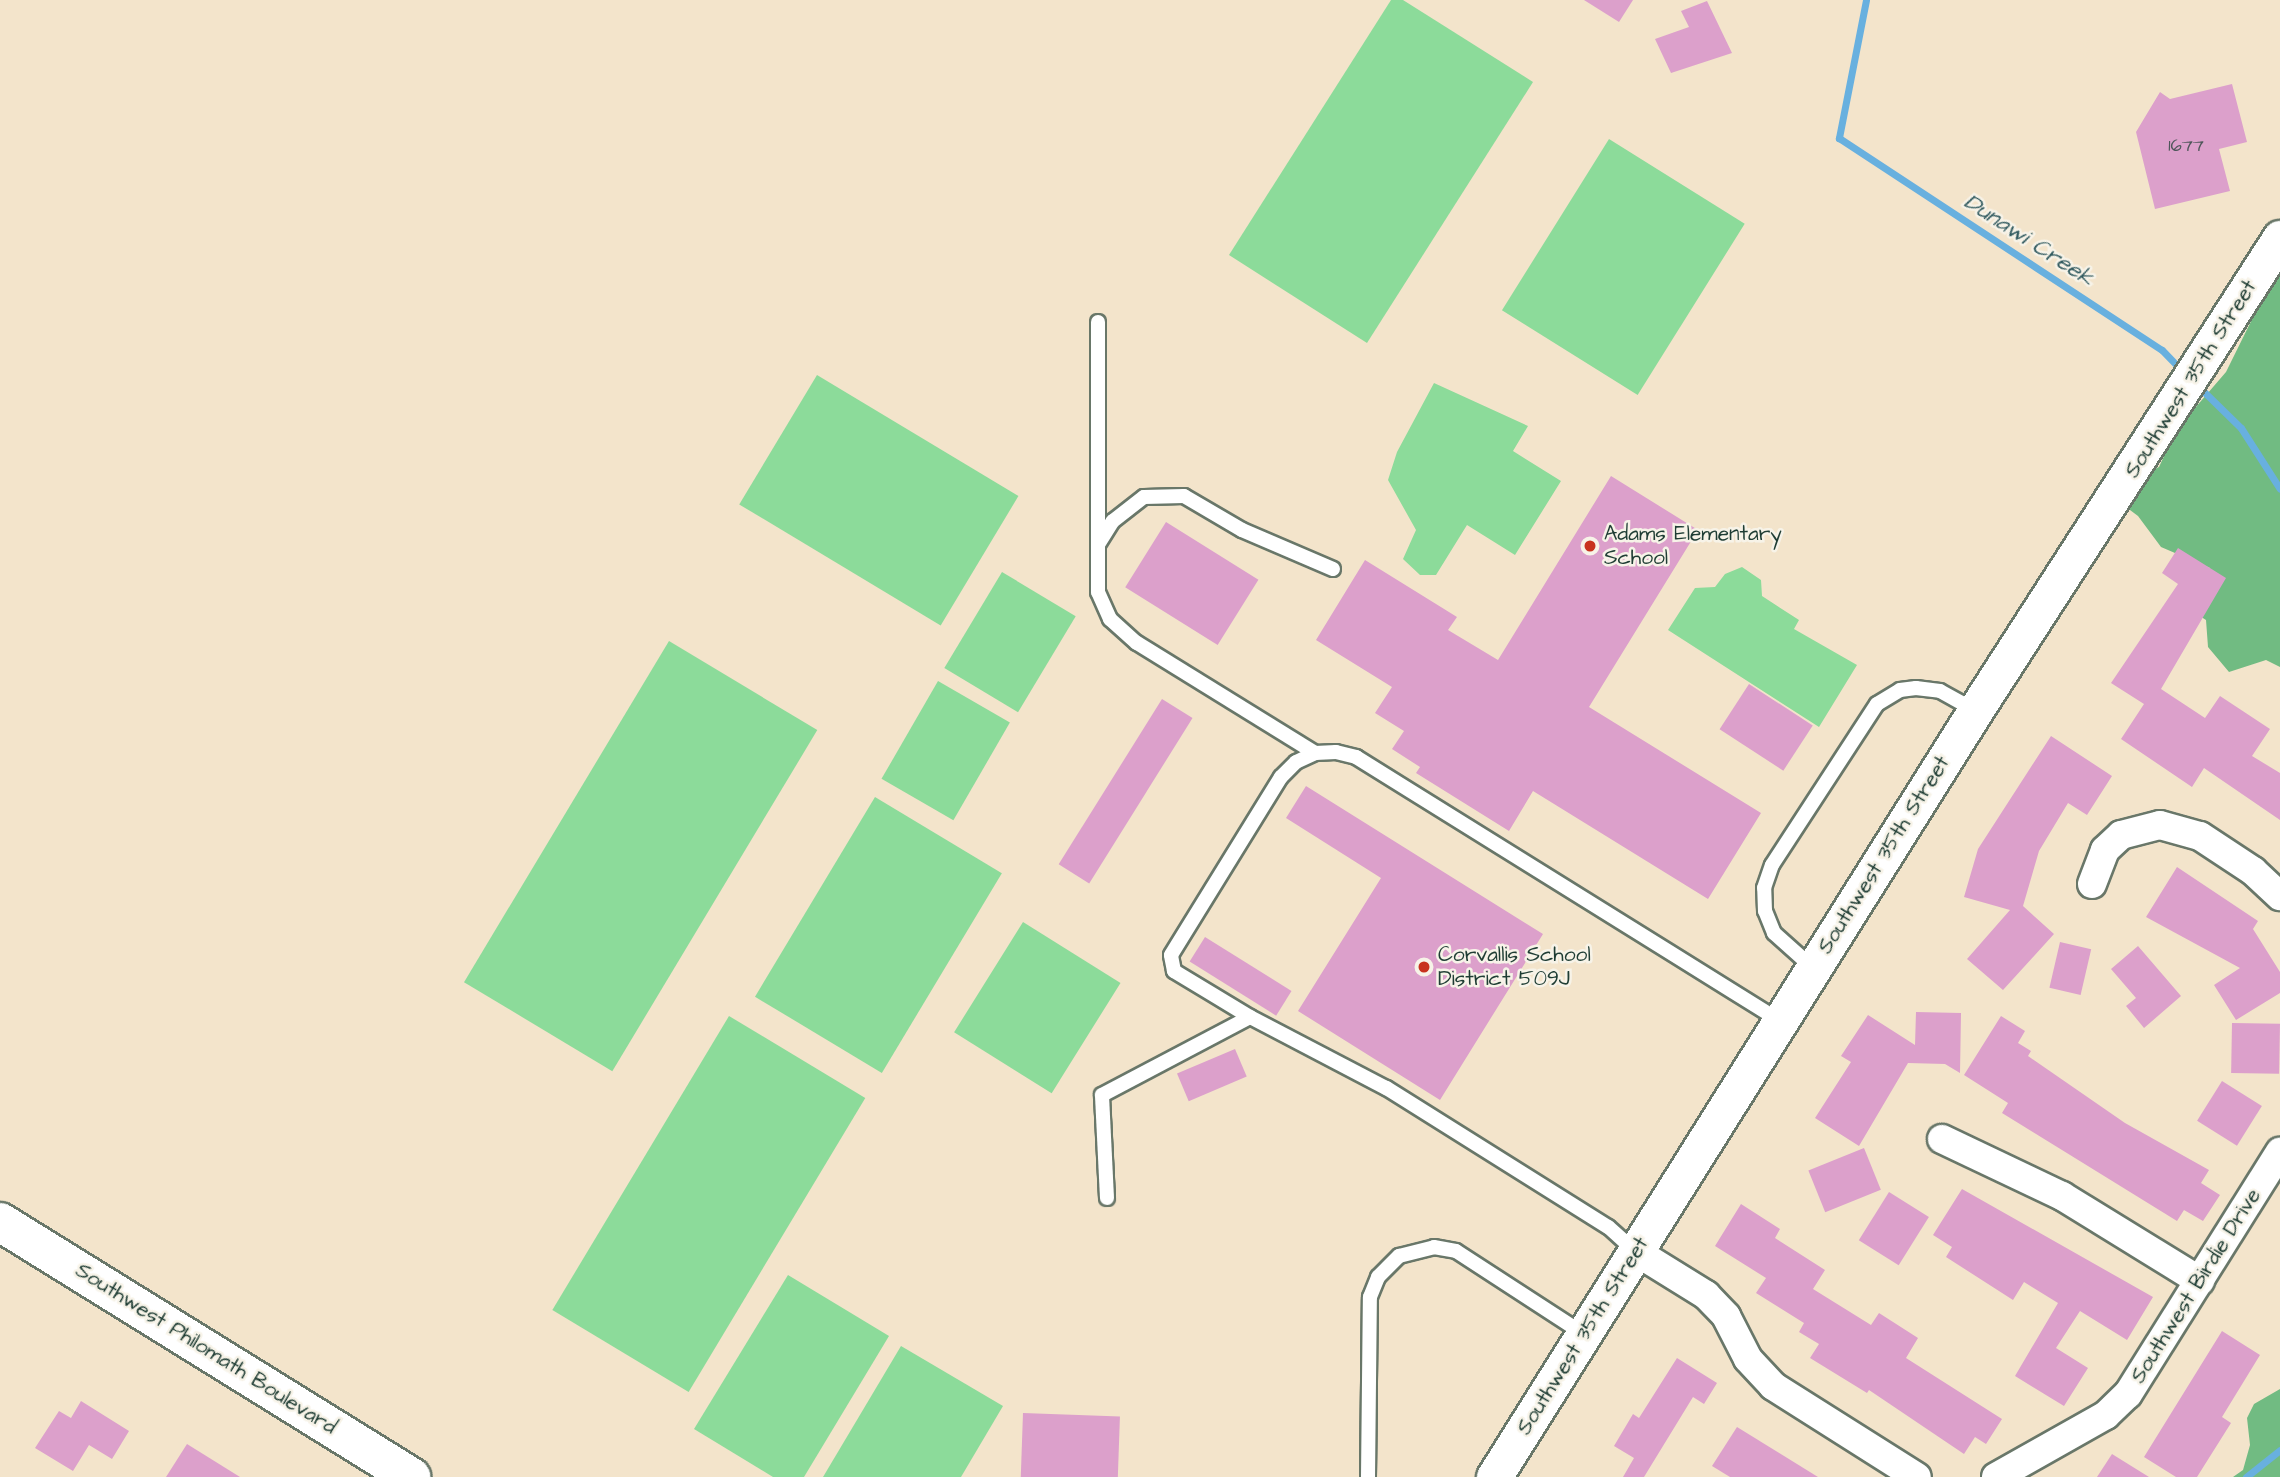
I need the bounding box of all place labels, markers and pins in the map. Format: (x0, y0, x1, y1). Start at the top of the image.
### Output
place label: Adams Elementary School (1604, 521, 1782, 571)
marker: Adams Elementary School (1582, 538, 1598, 554)
place label: Corvallis School District 509J (1438, 942, 1591, 992)
marker: Corvallis School District 509J (1416, 959, 1432, 975)

